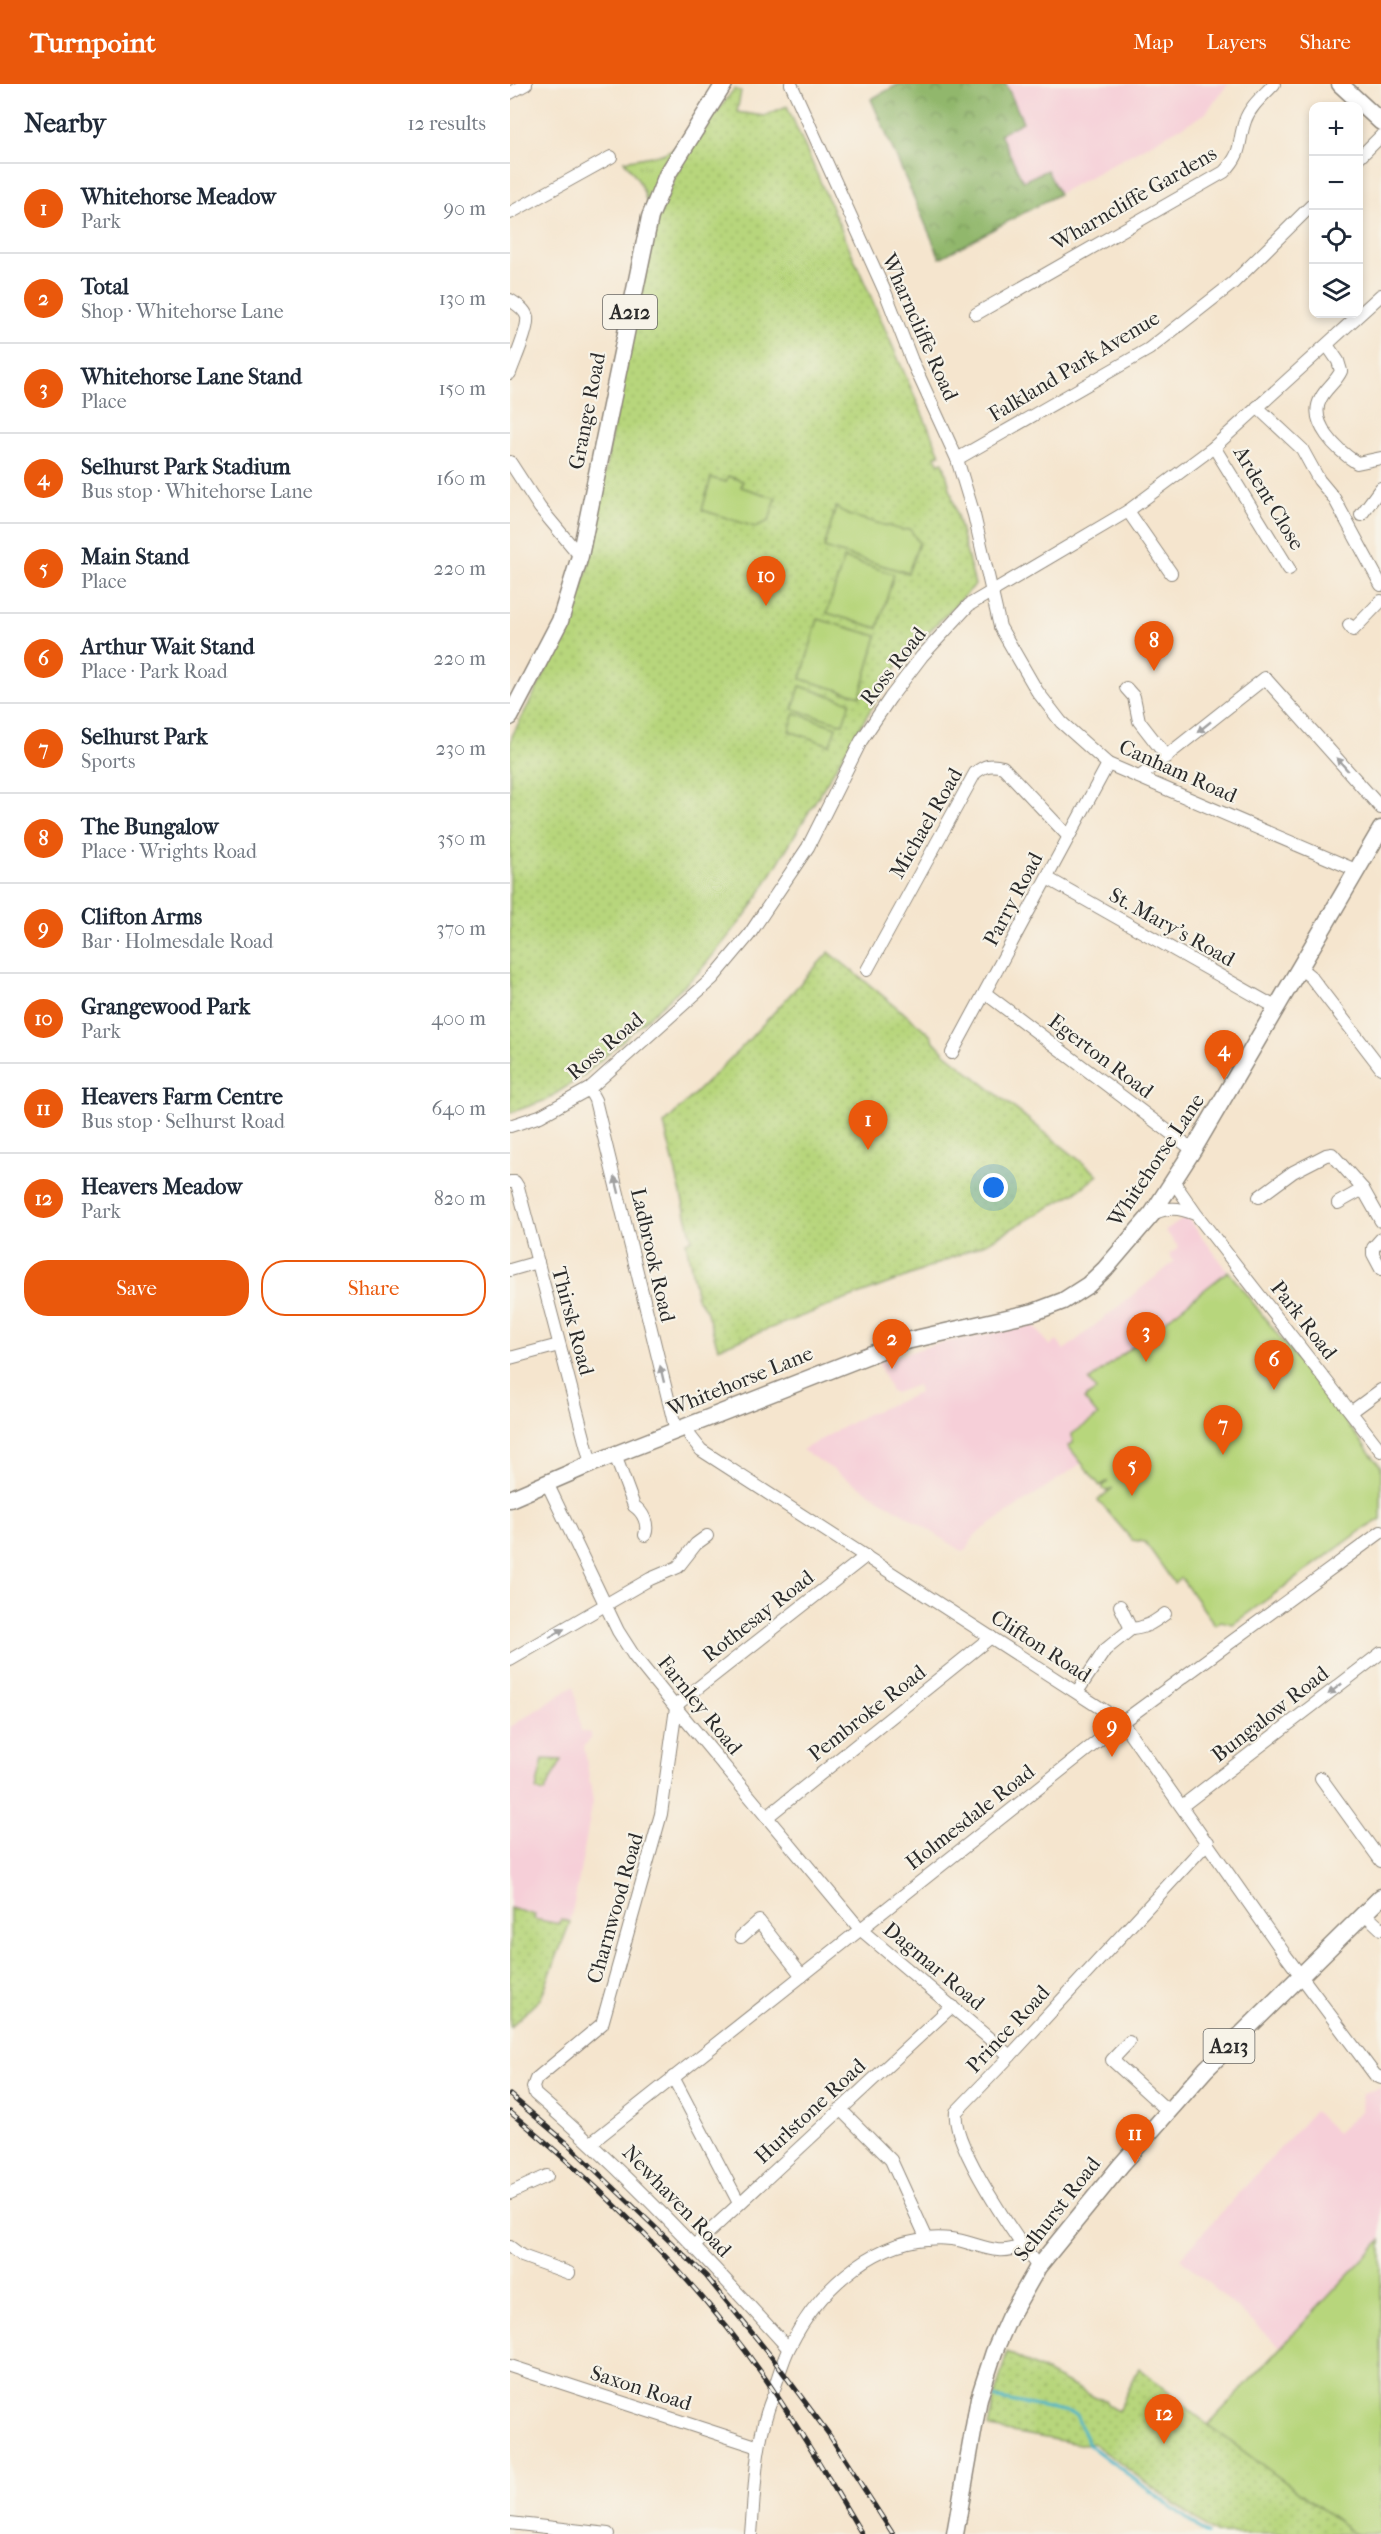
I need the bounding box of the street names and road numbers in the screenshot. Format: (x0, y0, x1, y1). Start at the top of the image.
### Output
street label: Wharncliffe Gardens (1046, 141, 1221, 256)
street label: Wharncliffe Road (876, 249, 963, 405)
road number: A212 (603, 295, 657, 329)
street label: Falkland Park Avenue (984, 305, 1164, 427)
street label: Grange Road (564, 350, 610, 471)
street label: Ardent Close (1228, 441, 1309, 554)
street label: Ross Road (855, 622, 931, 710)
street label: Canham Road (1115, 734, 1241, 808)
street label: Michael Road (885, 763, 968, 882)
street label: Parry Road (978, 848, 1048, 950)
street label: St. Mary's Road (1105, 883, 1239, 972)
street label: Ross Road (562, 1007, 649, 1085)
street label: Egerton Road (1044, 1009, 1159, 1104)
street label: Whitehorse Lane (1102, 1089, 1209, 1232)
street label: Ladbrook Road (626, 1186, 680, 1325)
street label: Thirsk Road (547, 1264, 599, 1378)
street label: Park Road (1266, 1276, 1342, 1364)
street label: Whitehorse Lane (663, 1341, 816, 1422)
street label: Rothesay Road (698, 1565, 819, 1667)
street label: Clifton Road (986, 1605, 1096, 1688)
street label: Farnley Road (653, 1651, 747, 1760)
street label: Pembroke Road (804, 1659, 931, 1766)
street label: Bungalow Road (1207, 1661, 1334, 1767)
street label: Holmesdale Road (901, 1759, 1040, 1875)
street label: Charnwood Road (582, 1829, 648, 1986)
street label: Dagmar Road (879, 1917, 990, 2016)
street label: Prince Road (961, 1980, 1055, 2078)
road number: A213 (1204, 2029, 1254, 2063)
street label: Hurlstone Road (750, 2053, 871, 2168)
street label: Newhaven Road (618, 2140, 737, 2262)
street label: Selhurst Road (1009, 2152, 1106, 2266)
street label: Saxon Road (587, 2360, 695, 2416)

